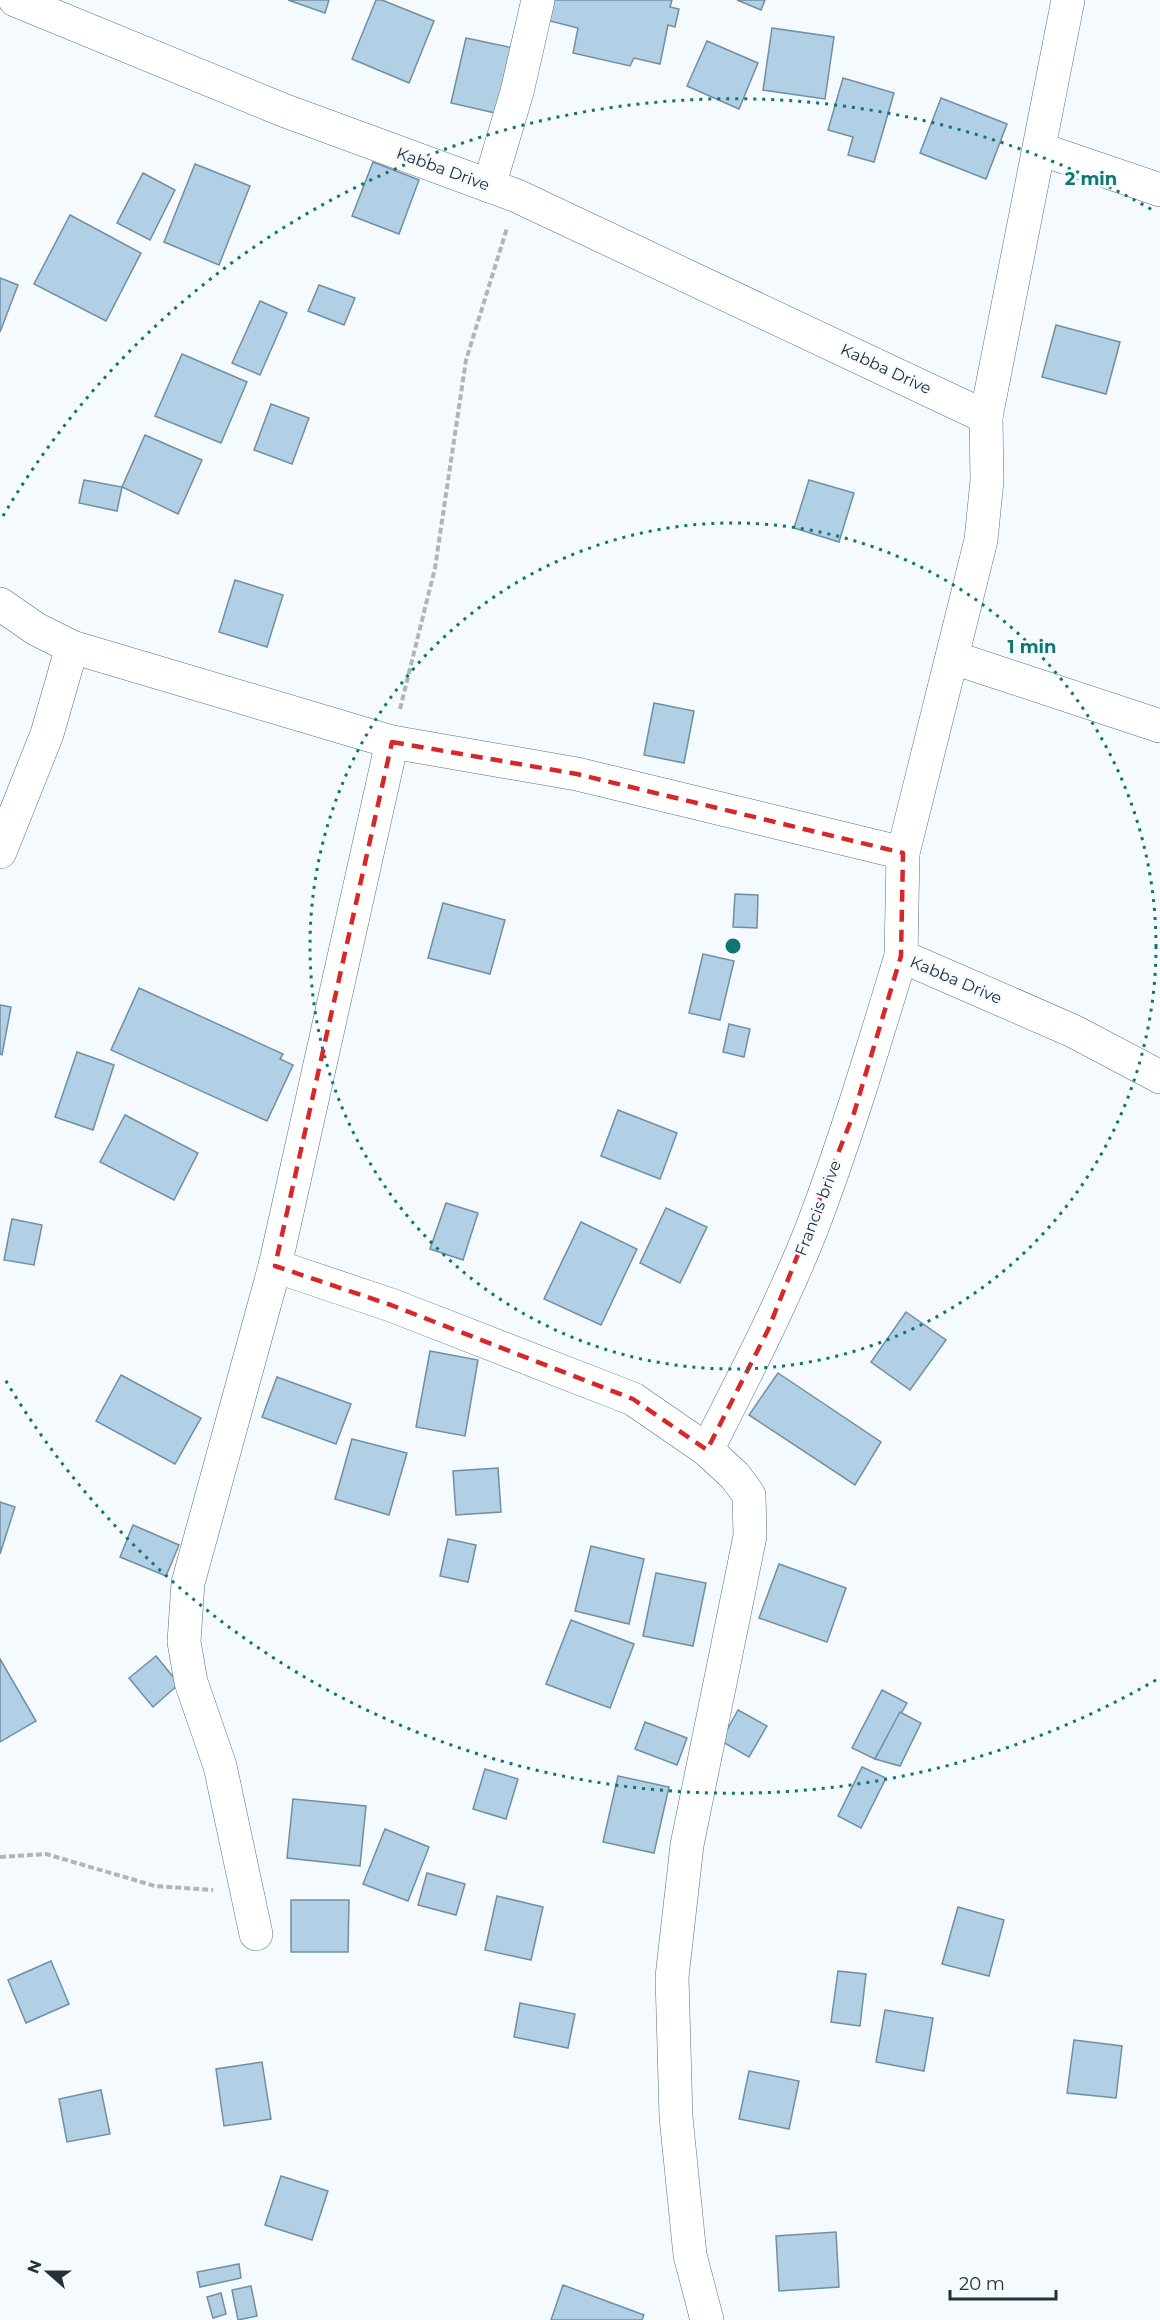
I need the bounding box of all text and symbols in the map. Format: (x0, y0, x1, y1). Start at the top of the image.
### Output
street label: Kabba Drive (394, 143, 492, 195)
text: 2 min (1065, 168, 1117, 190)
street label: Kabba Drive (838, 340, 934, 398)
text: 1 min (1008, 636, 1056, 658)
centre of rings (723, 936, 743, 956)
street label: Kabba Drive (907, 952, 1005, 1008)
street label: Francis brive (791, 1158, 845, 1258)
north arrow (18, 2242, 78, 2302)
text: N (23, 2257, 46, 2276)
scale bar (950, 2263, 1056, 2301)
text: 20 m (959, 2273, 1005, 2295)

